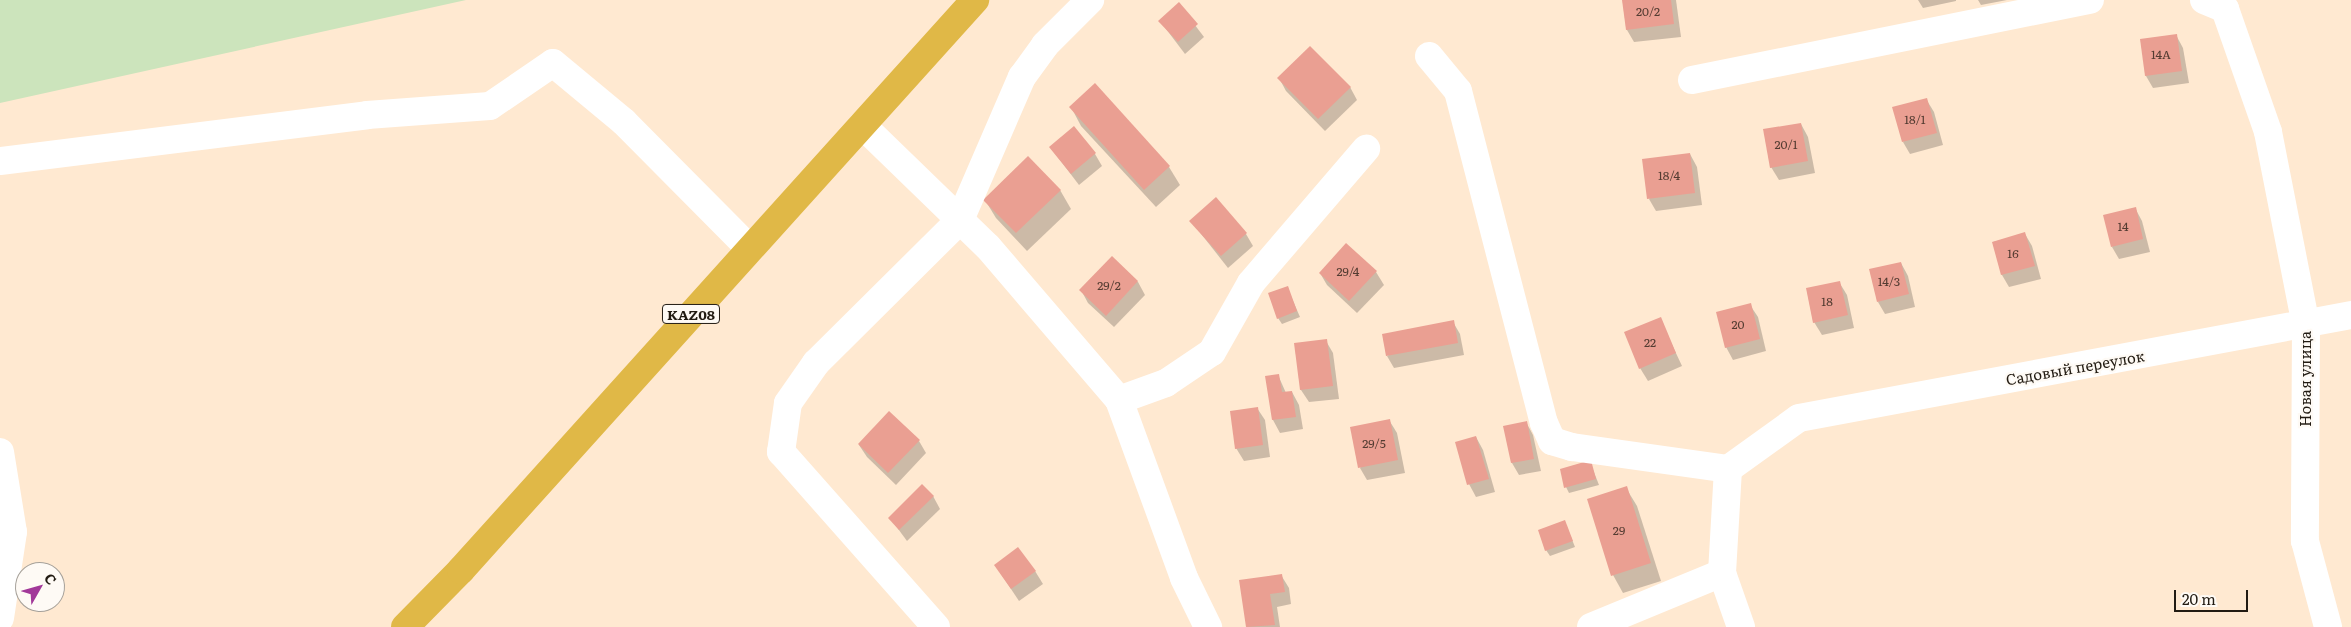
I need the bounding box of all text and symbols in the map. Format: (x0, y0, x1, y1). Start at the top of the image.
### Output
house number: 20/2 (1636, 5, 1660, 19)
house number: 14А (2151, 48, 2171, 62)
house number: 18/1 (1904, 113, 1926, 127)
house number: 20/1 (1774, 138, 1798, 152)
house number: 18/4 (1658, 169, 1680, 183)
house number: 14 (2117, 220, 2129, 234)
house number: 16 (2007, 247, 2019, 261)
house number: 29/4 (1337, 265, 1359, 279)
house number: 14/3 (1878, 275, 1900, 289)
house number: 29/2 (1097, 279, 1121, 293)
house number: 18 (1821, 295, 1833, 309)
road number: KAZ08 (661, 302, 721, 326)
house number: 20 (1731, 318, 1745, 332)
street label: Новая улица (2296, 331, 2314, 427)
house number: 22 (1644, 336, 1656, 350)
street label: Садовый переулок (2004, 346, 2146, 388)
house number: 29/5 (1362, 437, 1386, 451)
house number: 29 (1613, 524, 1625, 538)
north arrow (15, 562, 65, 612)
text: С (40, 568, 62, 588)
scale bar (2176, 580, 2250, 612)
text: 20 m (2182, 587, 2216, 610)

